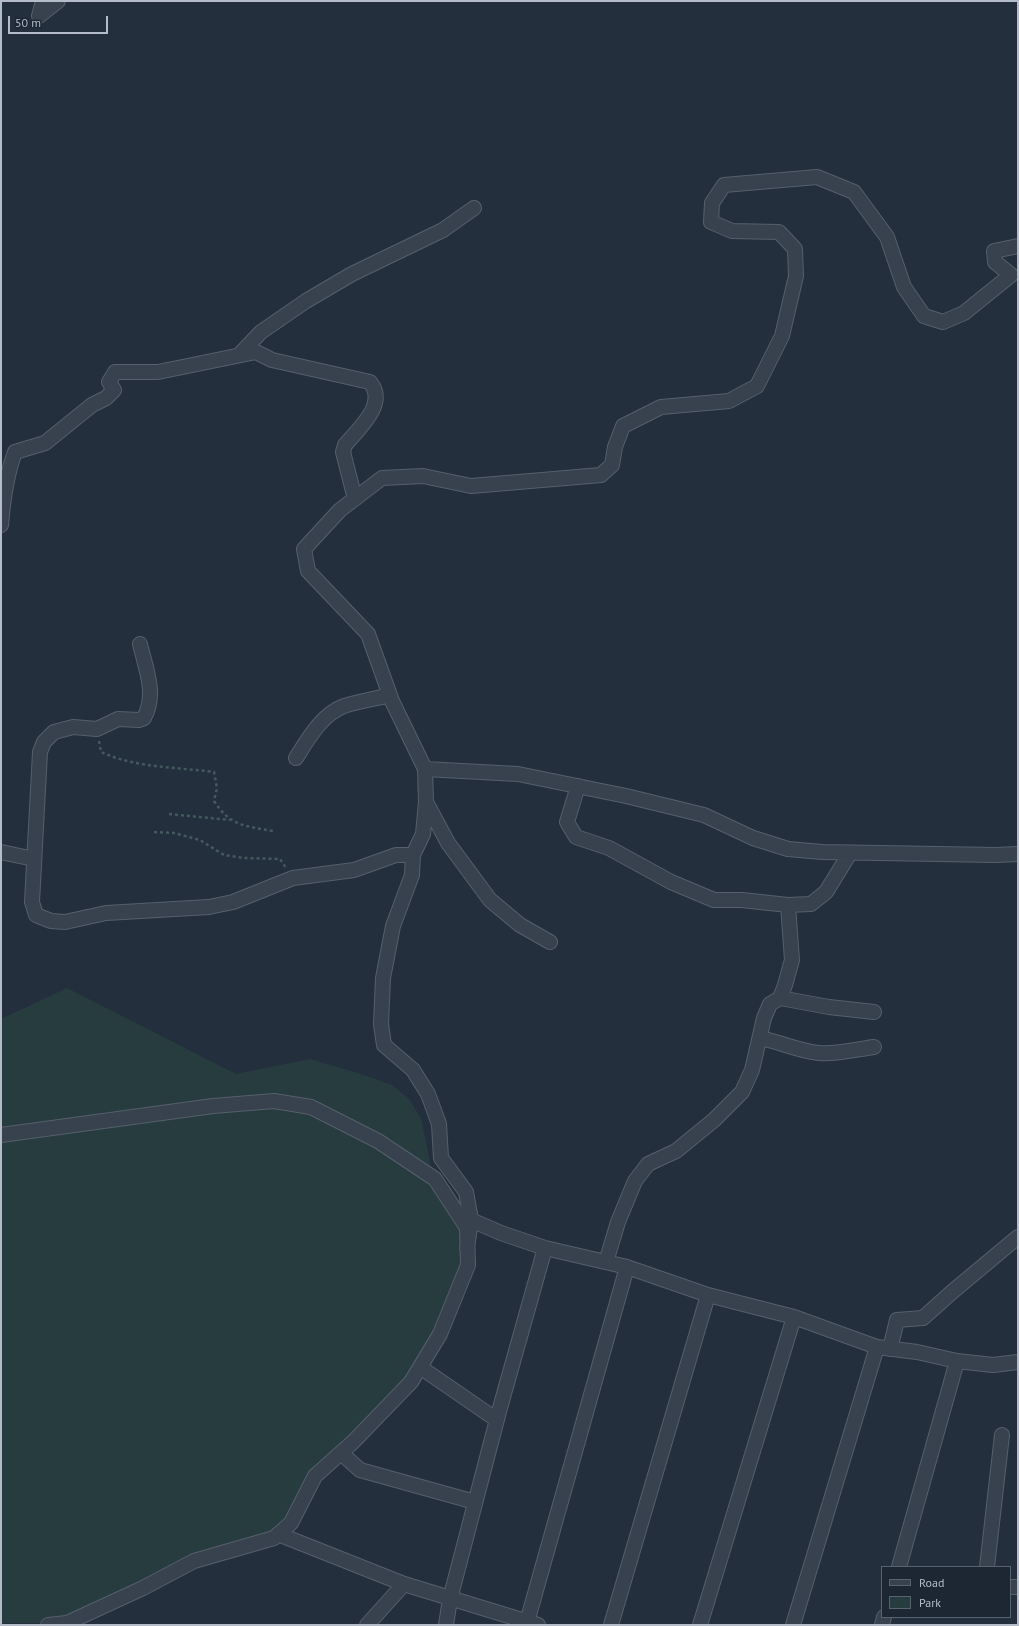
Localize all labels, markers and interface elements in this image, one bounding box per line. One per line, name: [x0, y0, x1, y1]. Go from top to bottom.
scale bar: [10, 8, 110, 34]
text: 50 m: [15, 15, 41, 30]
legend: [881, 1566, 1011, 1618]
text: Road: [919, 1575, 944, 1590]
text: Park: [919, 1595, 941, 1610]

